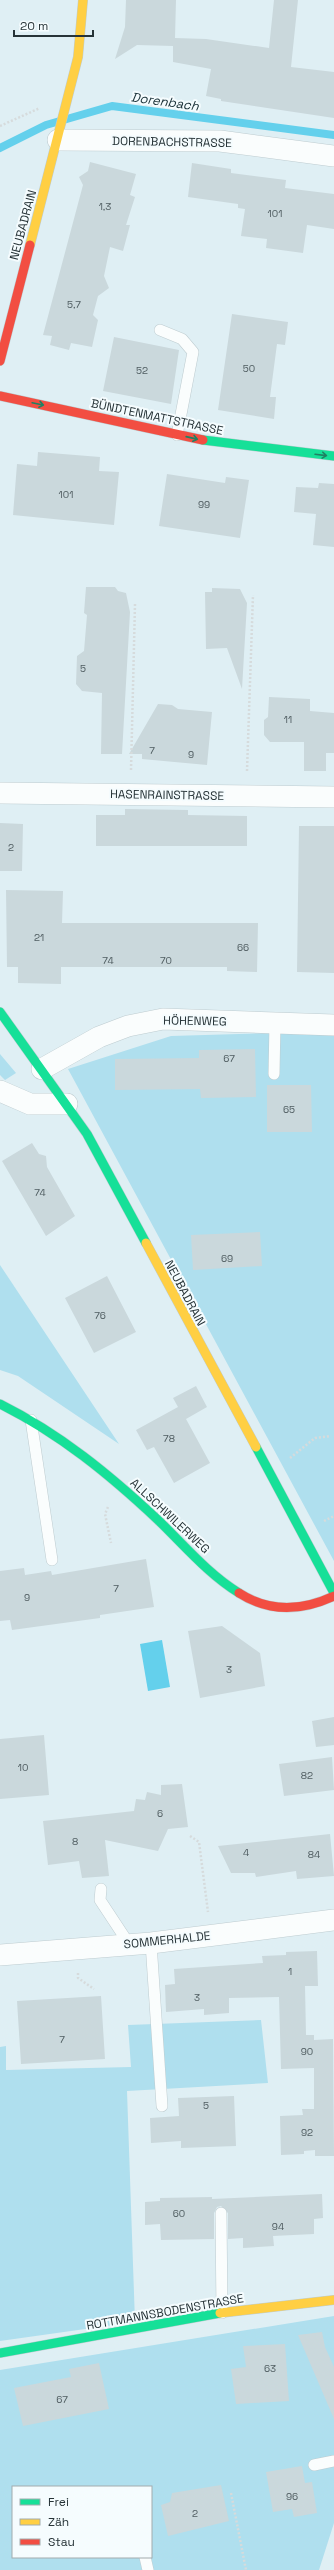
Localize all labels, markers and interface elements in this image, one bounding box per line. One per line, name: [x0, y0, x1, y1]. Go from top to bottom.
scale bar: [14, 12, 93, 38]
text: 20 m: [20, 18, 48, 34]
water label: Dorenbach: [130, 88, 201, 115]
street label: DORENBACHSTRASSE: [112, 133, 232, 151]
street label: NEUBADRAIN: [6, 188, 40, 262]
house number: 1,3: [99, 200, 111, 213]
house number: 101: [268, 207, 282, 220]
house number: 5,7: [67, 298, 81, 311]
house number: 50: [243, 362, 255, 375]
house number: 52: [136, 364, 148, 377]
street label: BÜNDTENMATTSTRASSE: [89, 395, 225, 439]
one-way arrow: [31, 400, 44, 408]
one-way arrow: [186, 435, 199, 443]
one-way arrow: [314, 451, 327, 458]
house number: 101: [59, 488, 73, 501]
house number: 99: [198, 498, 210, 511]
house number: 5: [80, 662, 86, 675]
house number: 11: [284, 713, 292, 726]
house number: 7: [149, 744, 155, 757]
house number: 9: [188, 748, 194, 761]
street label: HASENRAINSTRASSE: [110, 786, 224, 804]
house number: 2: [8, 841, 14, 854]
house number: 21: [34, 931, 44, 944]
house number: 66: [237, 941, 249, 954]
house number: 74: [102, 954, 114, 967]
house number: 70: [160, 954, 172, 967]
street label: HÖHENWEG: [163, 1012, 227, 1030]
house number: 67: [223, 1052, 235, 1065]
house number: 65: [283, 1103, 295, 1116]
house number: 74: [34, 1186, 46, 1199]
house number: 69: [221, 1252, 233, 1265]
street label: NEUBADRAIN: [161, 1257, 209, 1329]
house number: 76: [94, 1309, 106, 1322]
house number: 78: [163, 1432, 175, 1445]
street label: ALLSCHWILERWEG: [127, 1475, 213, 1557]
house number: 7: [113, 1582, 119, 1595]
house number: 9: [24, 1591, 30, 1604]
house number: 3: [226, 1663, 232, 1676]
house number: 10: [18, 1761, 28, 1774]
house number: 82: [301, 1769, 313, 1782]
house number: 6: [157, 1807, 163, 1820]
house number: 8: [72, 1835, 78, 1848]
house number: 4: [243, 1846, 249, 1859]
house number: 84: [308, 1848, 320, 1861]
street label: SOMMERHALDE: [123, 1927, 211, 1953]
house number: 1: [288, 1965, 292, 1978]
house number: 3: [194, 1991, 200, 2004]
house number: 7: [59, 2033, 65, 2046]
house number: 90: [301, 2045, 313, 2058]
house number: 5: [203, 2099, 209, 2112]
house number: 92: [301, 2126, 313, 2139]
house number: 60: [173, 2207, 185, 2220]
house number: 94: [272, 2220, 284, 2233]
street label: ROTTMANNSBODENSTRASSE: [85, 2290, 245, 2334]
house number: 63: [264, 2362, 276, 2375]
house number: 67: [56, 2393, 68, 2406]
legend: [12, 2486, 152, 2558]
house number: 96: [286, 2490, 298, 2503]
text: Frei: [48, 2494, 69, 2510]
house number: 2: [192, 2507, 198, 2520]
text: Zäh: [48, 2514, 69, 2530]
text: Stau: [48, 2534, 75, 2550]

